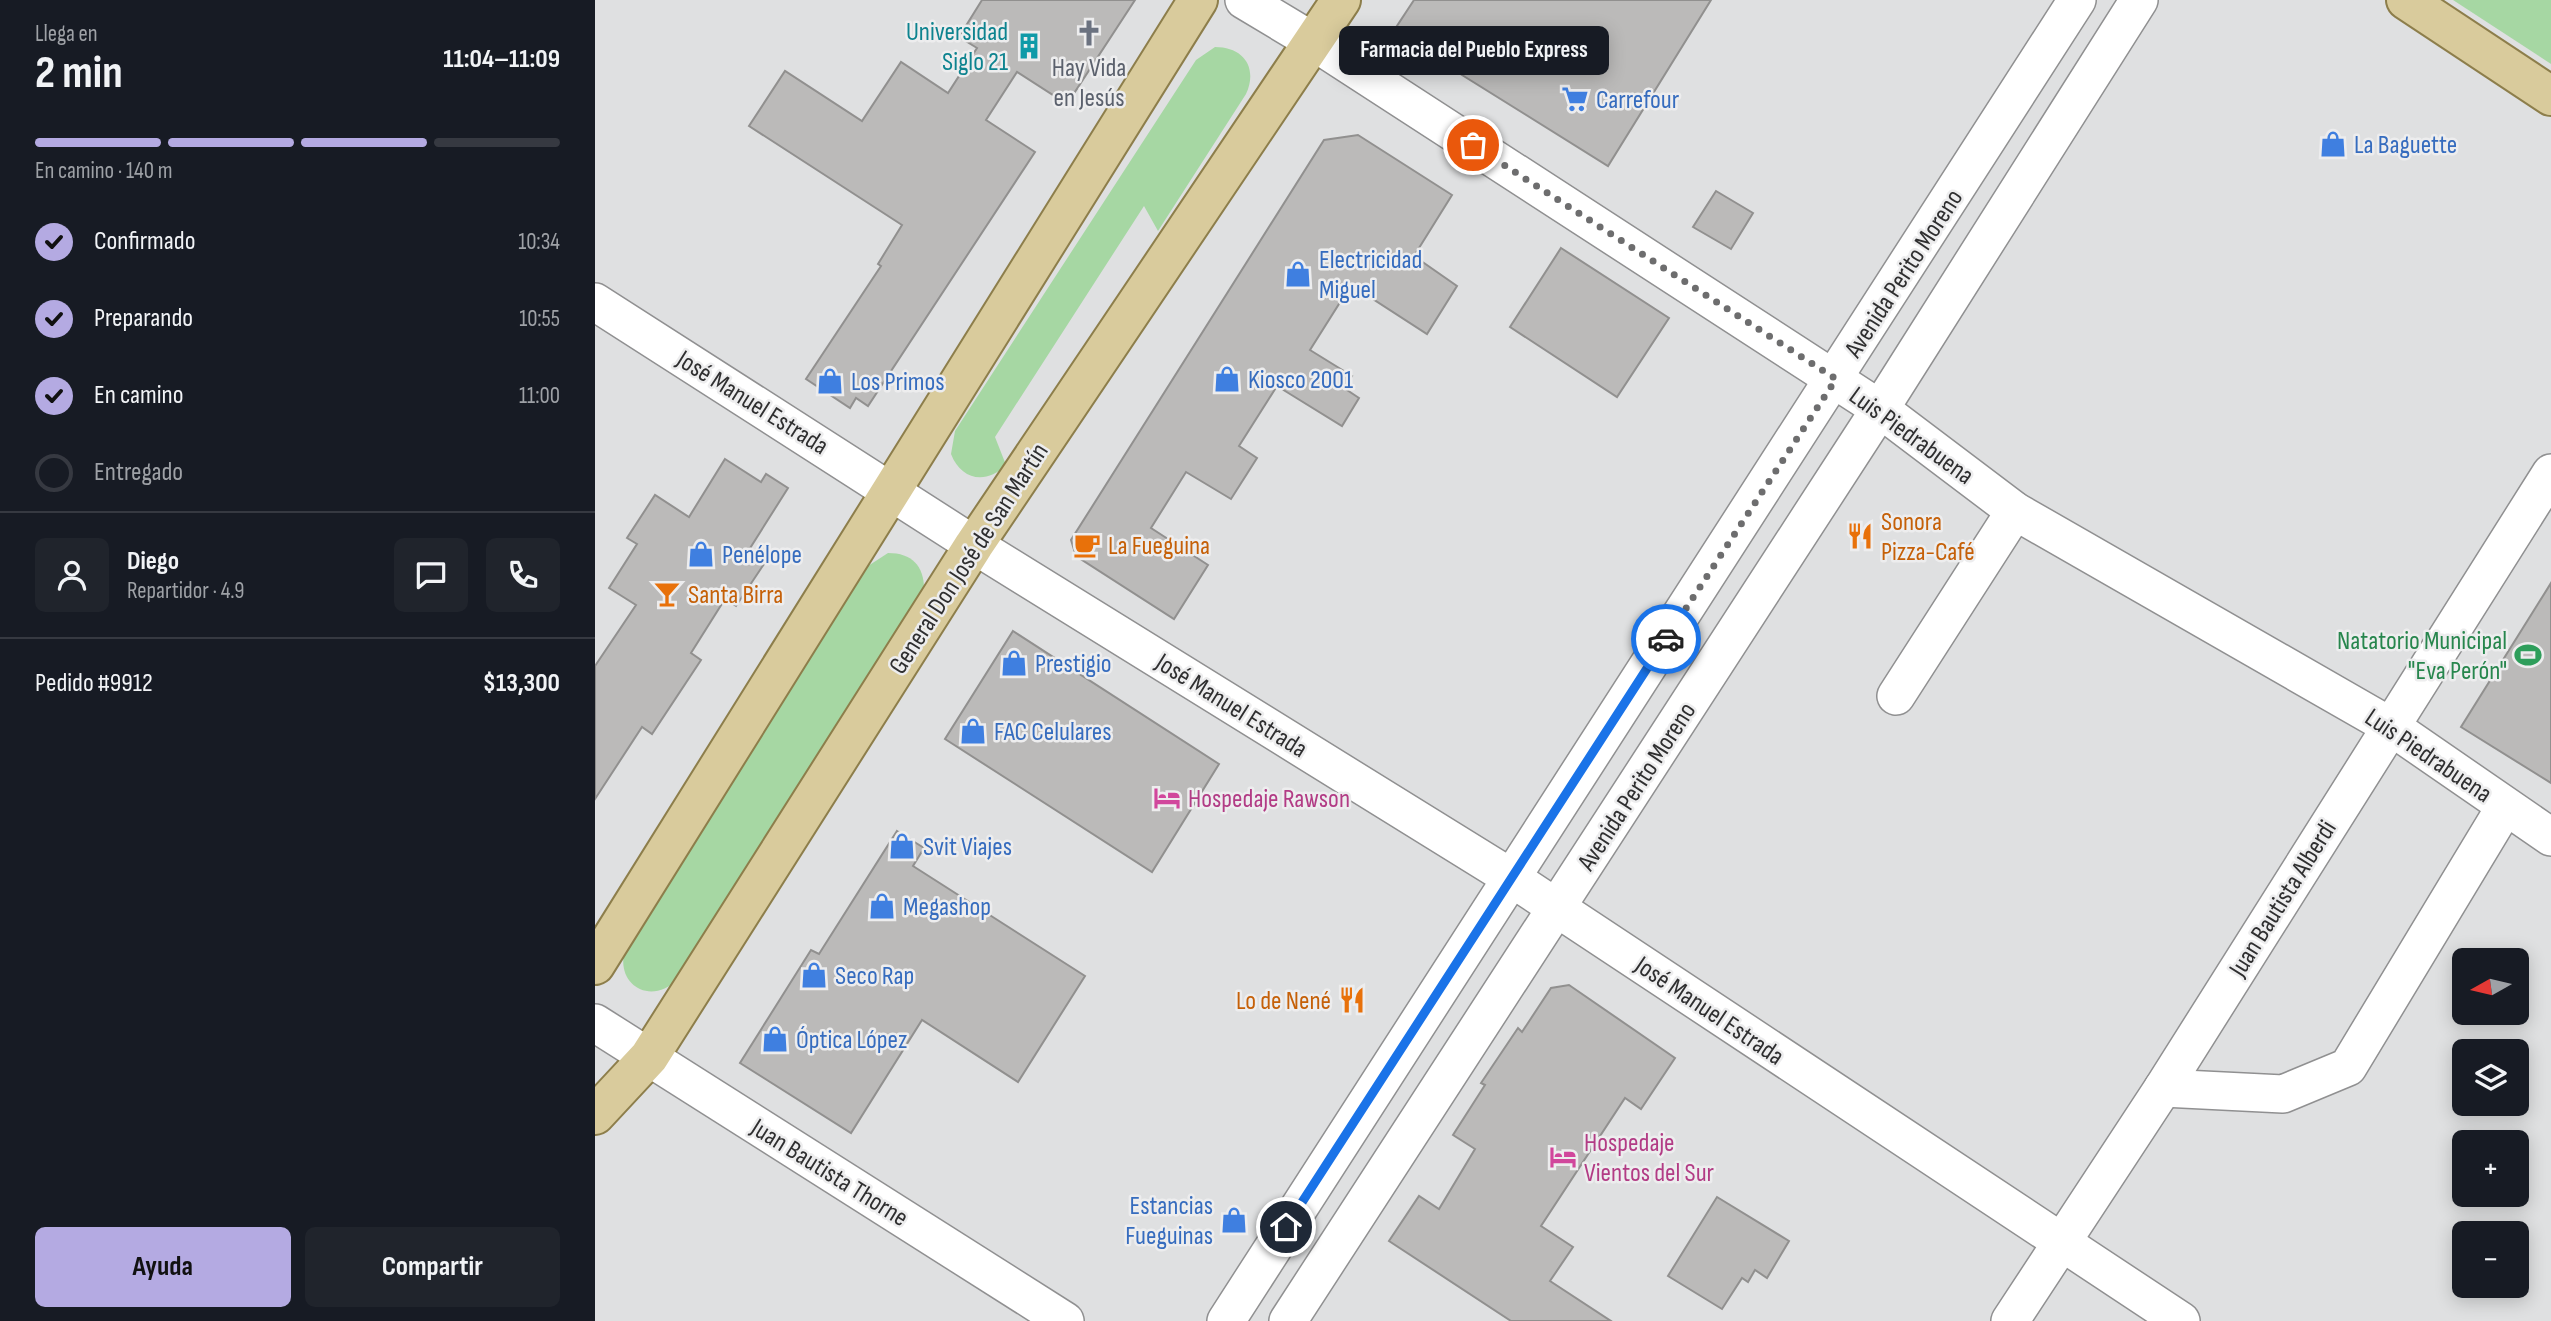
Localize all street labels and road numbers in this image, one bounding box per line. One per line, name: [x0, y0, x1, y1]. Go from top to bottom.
street label: Avenida Perito Moreno: [1838, 184, 1970, 364]
street label: José Manuel Estrada: [670, 344, 834, 462]
street label: Luis Piedrabuena: [1843, 381, 1979, 492]
street label: General Don José de San Martín: [883, 438, 1055, 680]
street label: José Manuel Estrada: [1149, 647, 1313, 765]
street label: Avenida Perito Moreno: [1571, 697, 1703, 877]
street label: Luis Piedrabuena: [2359, 703, 2497, 810]
street label: Juan Bautista Alberdi: [2222, 815, 2344, 983]
street label: José Manuel Estrada: [1628, 950, 1789, 1072]
street label: Juan Bautista Thorne: [744, 1112, 913, 1234]

